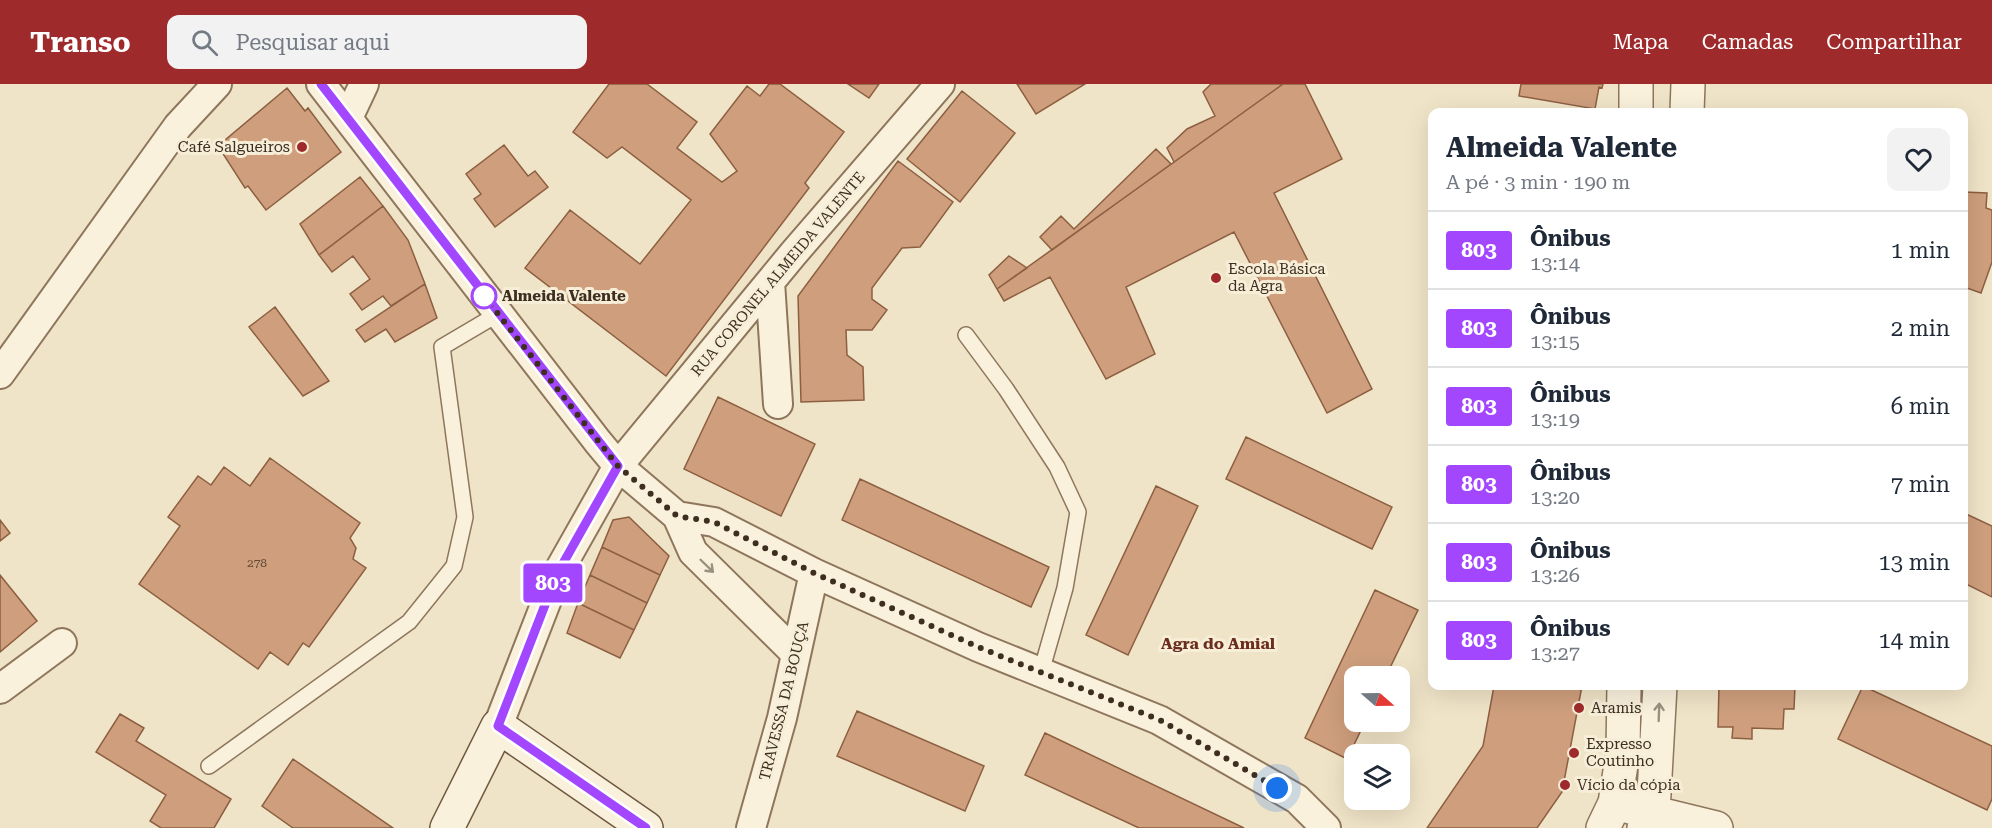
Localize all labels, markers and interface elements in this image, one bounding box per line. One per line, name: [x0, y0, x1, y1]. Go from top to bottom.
search box: [167, 15, 587, 69]
text: Transo: [30, 26, 131, 59]
icon: search: [188, 26, 221, 59]
text: Pesquisar aqui: [236, 30, 390, 55]
text: Mapa: [1613, 30, 1669, 54]
text: Camadas: [1702, 30, 1793, 54]
text: Compartilhar: [1826, 30, 1962, 54]
button: heart: [1887, 128, 1950, 191]
text: Almeida Valente: [1446, 131, 1677, 164]
place label: Café Salgueiros: [178, 138, 290, 156]
marker: Café Salgueiros: [295, 140, 309, 154]
street label: RUA CORONEL ALMEIDA VALENTE: [687, 168, 869, 380]
text: A pé · 3 min · 190 m: [1446, 170, 1630, 194]
text: Ônibus: [1530, 226, 1611, 251]
text: 803: [1461, 238, 1497, 262]
text: 1 min: [1891, 238, 1950, 263]
text: 13:14: [1530, 251, 1580, 275]
place label: Escola Básica da Agra: [1228, 260, 1326, 295]
marker: Escola Básica da Agra: [1209, 271, 1223, 285]
marker: Almeida Valente: [471, 283, 497, 309]
place label: Almeida Valente: [502, 287, 626, 305]
text: Ônibus: [1530, 304, 1611, 329]
text: 803: [1461, 316, 1497, 340]
text: 2 min: [1891, 316, 1950, 341]
text: 13:15: [1530, 329, 1580, 353]
text: Ônibus: [1530, 382, 1611, 407]
text: 803: [1461, 394, 1497, 418]
text: 6 min: [1891, 394, 1950, 419]
text: 13:19: [1530, 407, 1580, 431]
text: Ônibus: [1530, 460, 1611, 485]
text: 803: [1461, 472, 1497, 496]
text: 7 min: [1891, 472, 1950, 497]
text: 13:20: [1530, 485, 1580, 509]
text: Ônibus: [1530, 538, 1611, 563]
text: 803: [1461, 550, 1497, 574]
text: 13 min: [1879, 550, 1950, 575]
house number: 278: [247, 556, 267, 570]
one-way arrow: [699, 559, 714, 573]
text: 13:26: [1530, 563, 1580, 587]
line badge: 803: [518, 564, 588, 602]
text: 803: [535, 571, 571, 595]
text: Ônibus: [1530, 616, 1611, 641]
street label: TRAVESSA DA BOUÇA: [755, 619, 813, 783]
text: 803: [1461, 628, 1497, 652]
text: 14 min: [1879, 628, 1950, 653]
district label: Agra do Amial: [1161, 634, 1276, 653]
text: 13:27: [1530, 641, 1580, 665]
north arrow: [1344, 666, 1410, 732]
map controls: [1344, 666, 1410, 810]
place label: Aramis: [1591, 699, 1641, 717]
marker: Aramis: [1572, 701, 1586, 715]
one-way arrow: [1654, 702, 1665, 722]
place label: Expresso Coutinho: [1586, 735, 1654, 770]
button: layers: [1344, 744, 1410, 810]
marker: Expresso Coutinho: [1567, 746, 1581, 760]
your location: [1262, 773, 1292, 803]
place label: Vício da cópia: [1577, 776, 1680, 794]
marker: Vício da cópia: [1558, 778, 1572, 792]

